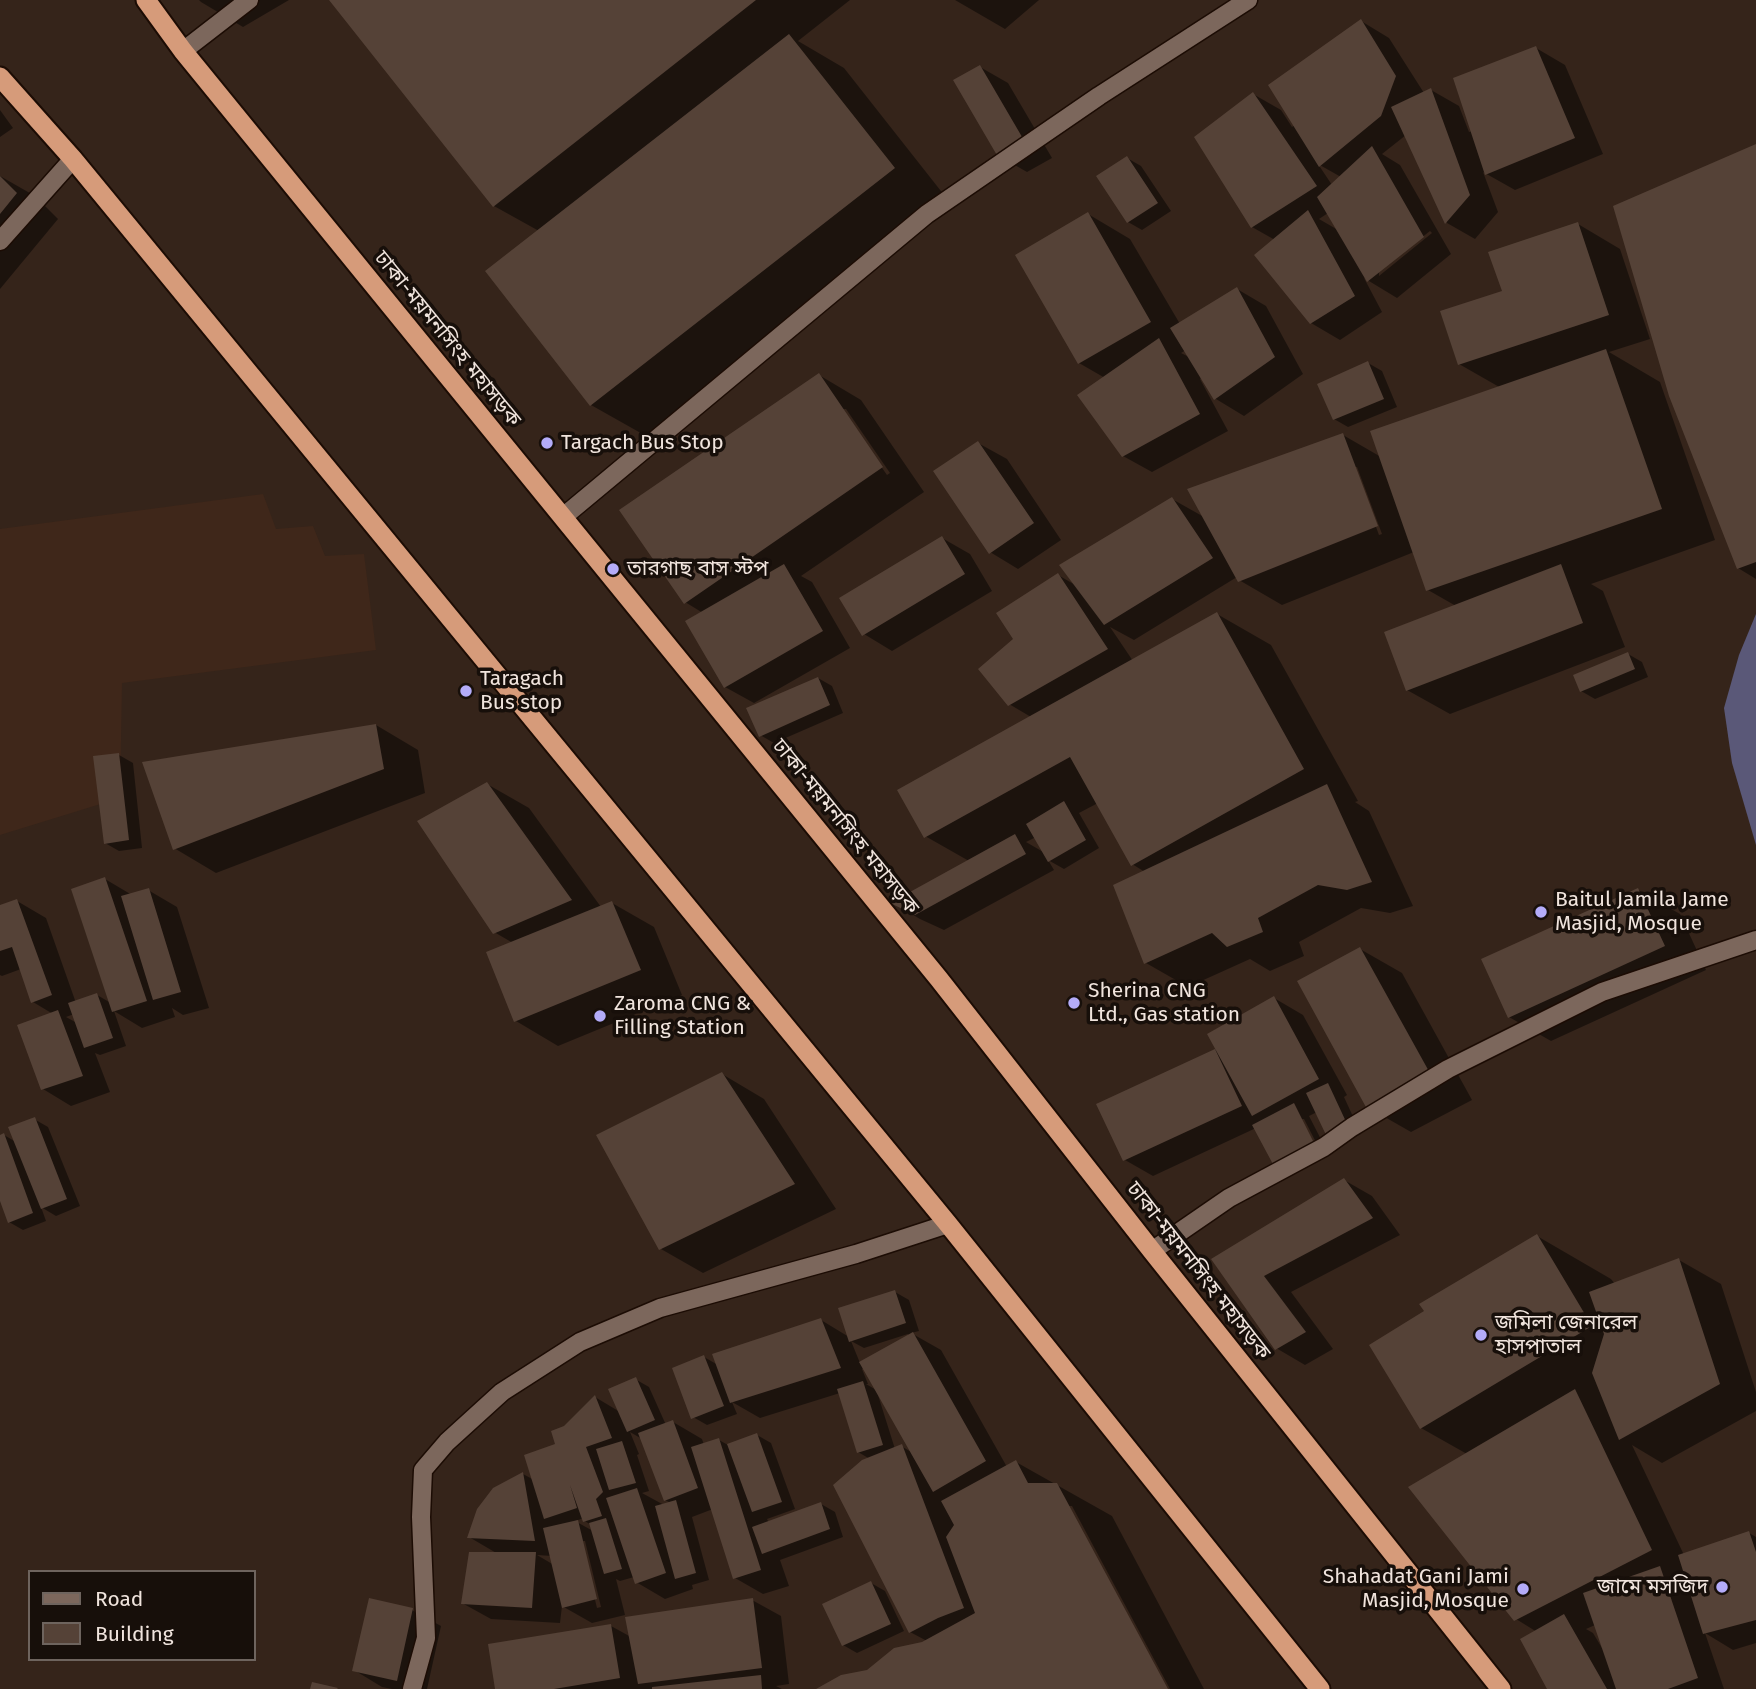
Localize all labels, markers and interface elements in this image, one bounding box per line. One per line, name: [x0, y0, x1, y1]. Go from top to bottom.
street label: ঢাকা-ময়মনসিংহ মহাসড়ক: [368, 246, 526, 432]
place label: Targach Bus Stop: [561, 430, 724, 456]
marker: Targach Bus Stop: [539, 435, 555, 451]
place label: তারগাছ বাস স্টপ: [627, 556, 768, 582]
marker: তারগাছ বাস স্টপ: [605, 561, 621, 577]
place label: Taragach Bus stop: [480, 666, 564, 716]
marker: Taragach Bus stop: [458, 683, 474, 699]
street label: ঢাকা-ময়মনসিংহ মহাসড়ক: [766, 734, 924, 920]
place label: Baitul Jamila Jame Masjid, Mosque: [1555, 887, 1729, 937]
marker: Baitul Jamila Jame Masjid, Mosque: [1533, 904, 1549, 920]
place label: Sherina CNG Ltd., Gas station: [1088, 978, 1240, 1028]
place label: Zaroma CNG & Filling Station: [614, 991, 751, 1041]
marker: Sherina CNG Ltd., Gas station: [1066, 995, 1082, 1011]
marker: Zaroma CNG & Filling Station: [592, 1008, 608, 1024]
street label: ঢাকা-ময়মনসিংহ মহাসড়ক: [1121, 1177, 1275, 1365]
place label: জমিলা জেনারেল হাসপাতাল: [1495, 1310, 1637, 1360]
marker: জমিলা জেনারেল হাসপাতাল: [1473, 1327, 1489, 1343]
place label: Shahadat Gani Jami Masjid, Mosque: [1323, 1564, 1509, 1614]
legend: [28, 1570, 256, 1661]
place label: জামে মসজিদ: [1597, 1574, 1708, 1600]
marker: জামে মসজিদ: [1714, 1579, 1730, 1595]
marker: Shahadat Gani Jami Masjid, Mosque: [1515, 1581, 1531, 1597]
text: Road: [95, 1586, 143, 1612]
text: Building: [95, 1621, 174, 1647]

